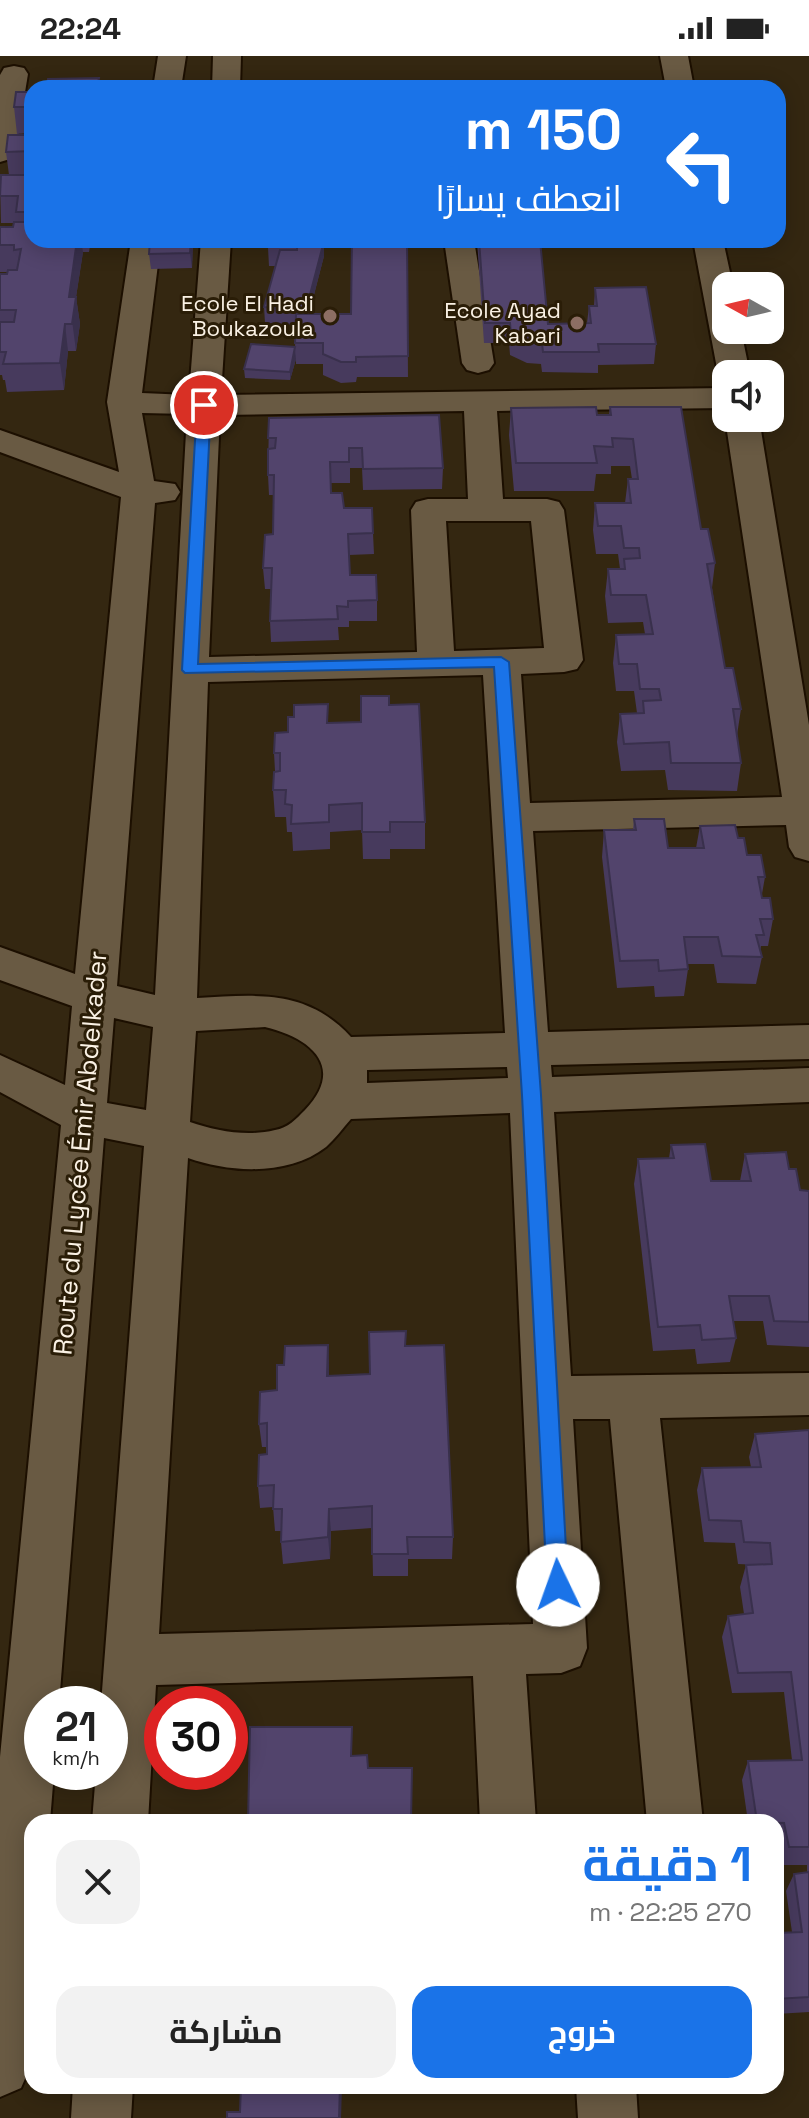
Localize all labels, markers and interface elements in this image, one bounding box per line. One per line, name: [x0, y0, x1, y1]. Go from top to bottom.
text: 22:24: [40, 9, 121, 48]
text: 150 m: [465, 94, 622, 165]
icon: left: [650, 112, 754, 216]
text: انعطف يسارًا: [435, 176, 622, 222]
north arrow: [712, 272, 784, 344]
map controls: [712, 272, 784, 432]
place label: Ecole El Hadi Boukazoula: [181, 289, 314, 342]
place label: Ecole Ayad Kabari: [444, 296, 561, 349]
marker: Ecole El Hadi Boukazoula: [321, 307, 339, 325]
marker: Ecole Ayad Kabari: [568, 314, 586, 332]
button: sound: [712, 360, 784, 432]
pin: [170, 371, 238, 439]
icon: arrive: [182, 383, 226, 427]
street label: Route du Lycée Émir Abdelkader: [45, 949, 115, 1357]
position arrow: [516, 1543, 600, 1627]
speed limit sign: 30: [144, 1686, 248, 1790]
text: 21: [55, 1702, 97, 1753]
text: km/h: [52, 1745, 100, 1771]
text: 1 دقيقة: [582, 1834, 752, 1895]
button: close: [56, 1840, 140, 1924]
text: 270 m · 22:25: [589, 1895, 752, 1929]
button: مشاركة: [56, 1986, 396, 2078]
button: خروج: [412, 1986, 752, 2078]

